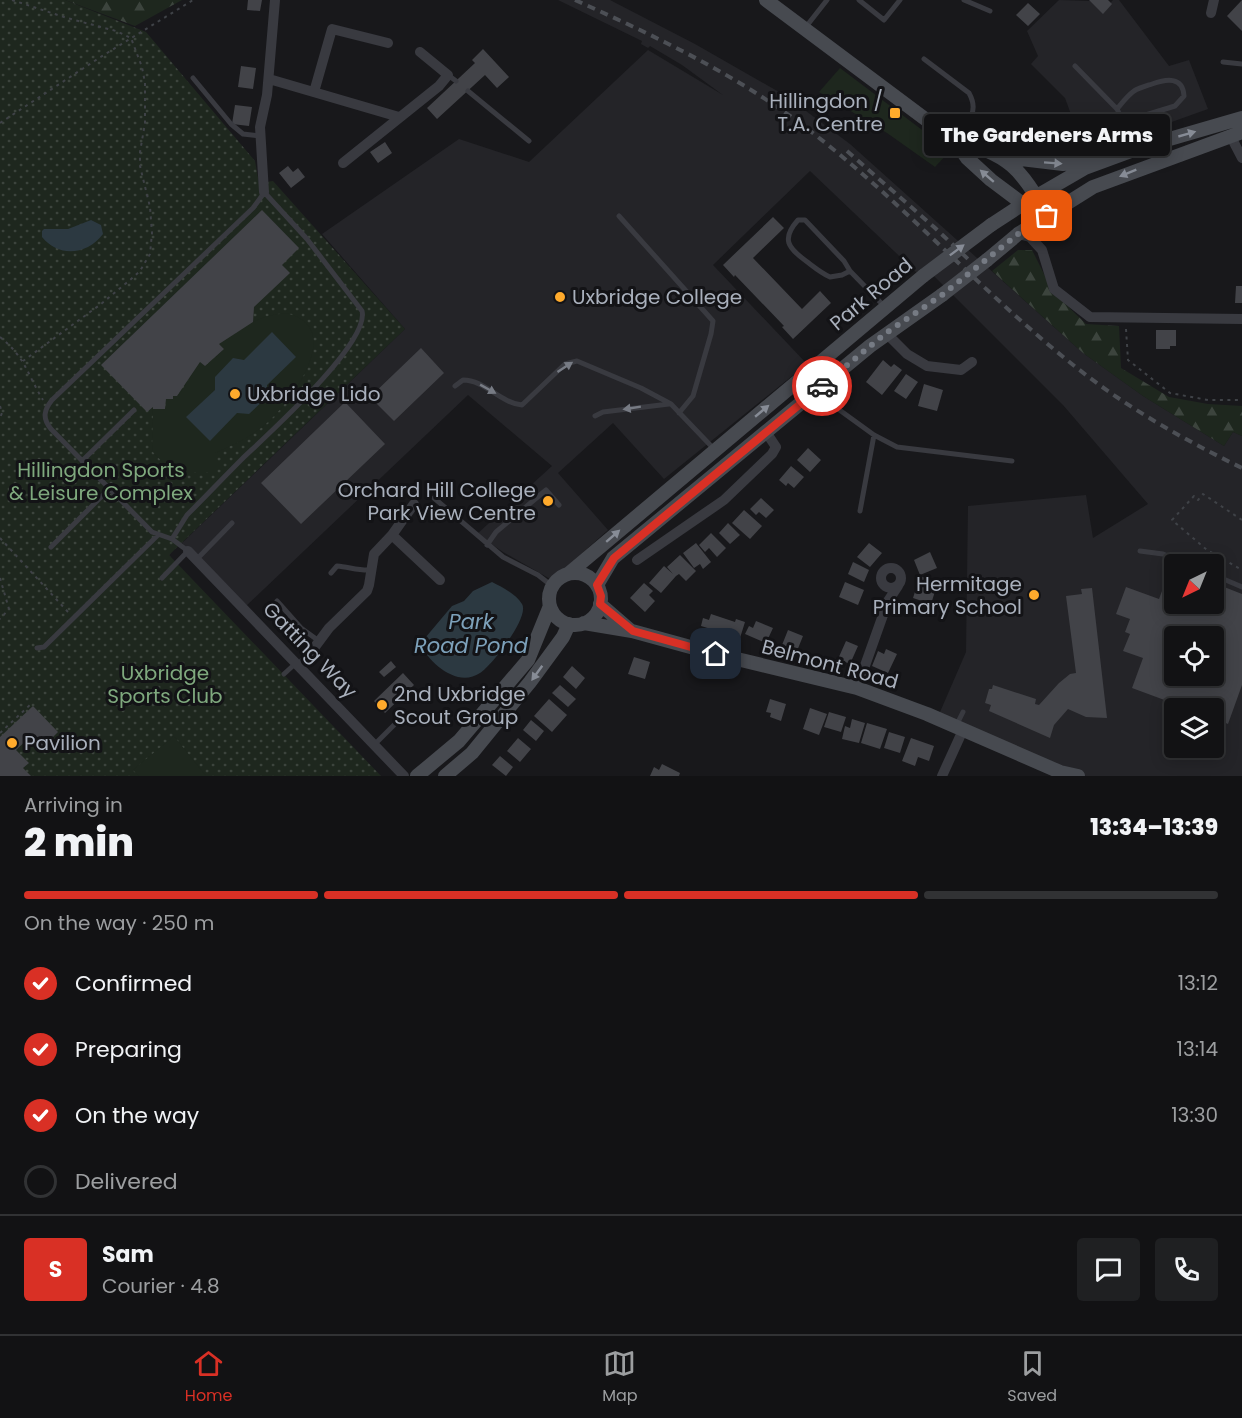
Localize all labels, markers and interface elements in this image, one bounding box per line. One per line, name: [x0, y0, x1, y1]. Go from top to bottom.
place label: Hillingdon / T.A. Centre: [769, 87, 883, 138]
marker: Hillingdon / T.A. Centre: [888, 106, 902, 120]
callout: The Gardeners Arms: [924, 114, 1170, 156]
text: The Gardeners Arms: [941, 121, 1153, 149]
one-way arrow: [1178, 129, 1196, 138]
one-way arrow: [1043, 158, 1062, 168]
one-way arrow: [1119, 169, 1137, 179]
one-way arrow: [980, 170, 995, 183]
pin: [1021, 190, 1072, 241]
icon: bag: [1030, 199, 1063, 232]
one-way arrow: [949, 244, 965, 257]
street label: Park Road: [824, 251, 918, 337]
place label: Uxbridge College: [572, 283, 742, 311]
marker: Uxbridge College: [553, 290, 567, 304]
courier: [792, 356, 852, 416]
one-way arrow: [557, 361, 573, 372]
icon: car: [806, 370, 839, 403]
place label: Uxbridge Lido: [247, 380, 381, 408]
one-way arrow: [480, 384, 497, 394]
marker: Uxbridge Lido: [228, 387, 242, 401]
one-way arrow: [623, 403, 642, 412]
one-way arrow: [754, 404, 770, 417]
park label: Hillingdon Sports & Leisure Complex: [9, 456, 193, 507]
place label: Orchard Hill College Park View Centre: [338, 476, 536, 527]
marker: Orchard Hill College Park View Centre: [541, 494, 555, 508]
one-way arrow: [605, 530, 620, 543]
north arrow: [1164, 554, 1224, 614]
map controls: [1164, 554, 1224, 758]
place label: Hermitage Primary School: [873, 570, 1022, 621]
marker: Hermitage Primary School: [1027, 588, 1041, 602]
street label: Gatting Way: [257, 595, 363, 705]
water label: Park Road Pond: [414, 607, 529, 660]
button: locate: [1164, 626, 1224, 686]
pin: [690, 628, 741, 679]
street label: Belmont Road: [759, 632, 901, 696]
icon: home: [699, 637, 732, 670]
park label: Uxbridge Sports Club: [107, 659, 223, 710]
one-way arrow: [531, 664, 543, 680]
place label: 2nd Uxbridge Scout Group: [394, 680, 526, 731]
marker: 2nd Uxbridge Scout Group: [375, 698, 389, 712]
button: layers: [1164, 698, 1224, 758]
place label: Pavilion: [24, 729, 101, 757]
marker: Pavilion: [5, 736, 19, 750]
text: Arriving in: [24, 791, 123, 819]
text: 13:34–13:39: [1090, 812, 1218, 843]
text: 2 min: [24, 815, 134, 870]
text: On the way · 250 m: [24, 909, 214, 937]
icon: check: [24, 967, 57, 1000]
text: Confirmed: [75, 968, 192, 999]
text: 13:12: [1178, 969, 1218, 997]
icon: check: [24, 1033, 57, 1066]
text: Preparing: [75, 1034, 182, 1065]
text: 13:14: [1177, 1035, 1218, 1063]
icon: check: [24, 1099, 57, 1132]
text: On the way: [75, 1100, 199, 1131]
text: 13:30: [1171, 1101, 1218, 1129]
text: Delivered: [75, 1166, 178, 1197]
button: chat: [1077, 1238, 1140, 1301]
button: phone: [1155, 1238, 1218, 1301]
text: Sam: [102, 1239, 154, 1270]
text: S: [49, 1254, 62, 1285]
text: Courier · 4.8: [102, 1272, 220, 1300]
tab: Home: [185, 1347, 233, 1408]
tab: Map: [602, 1347, 638, 1408]
tab: Saved: [1007, 1347, 1057, 1408]

